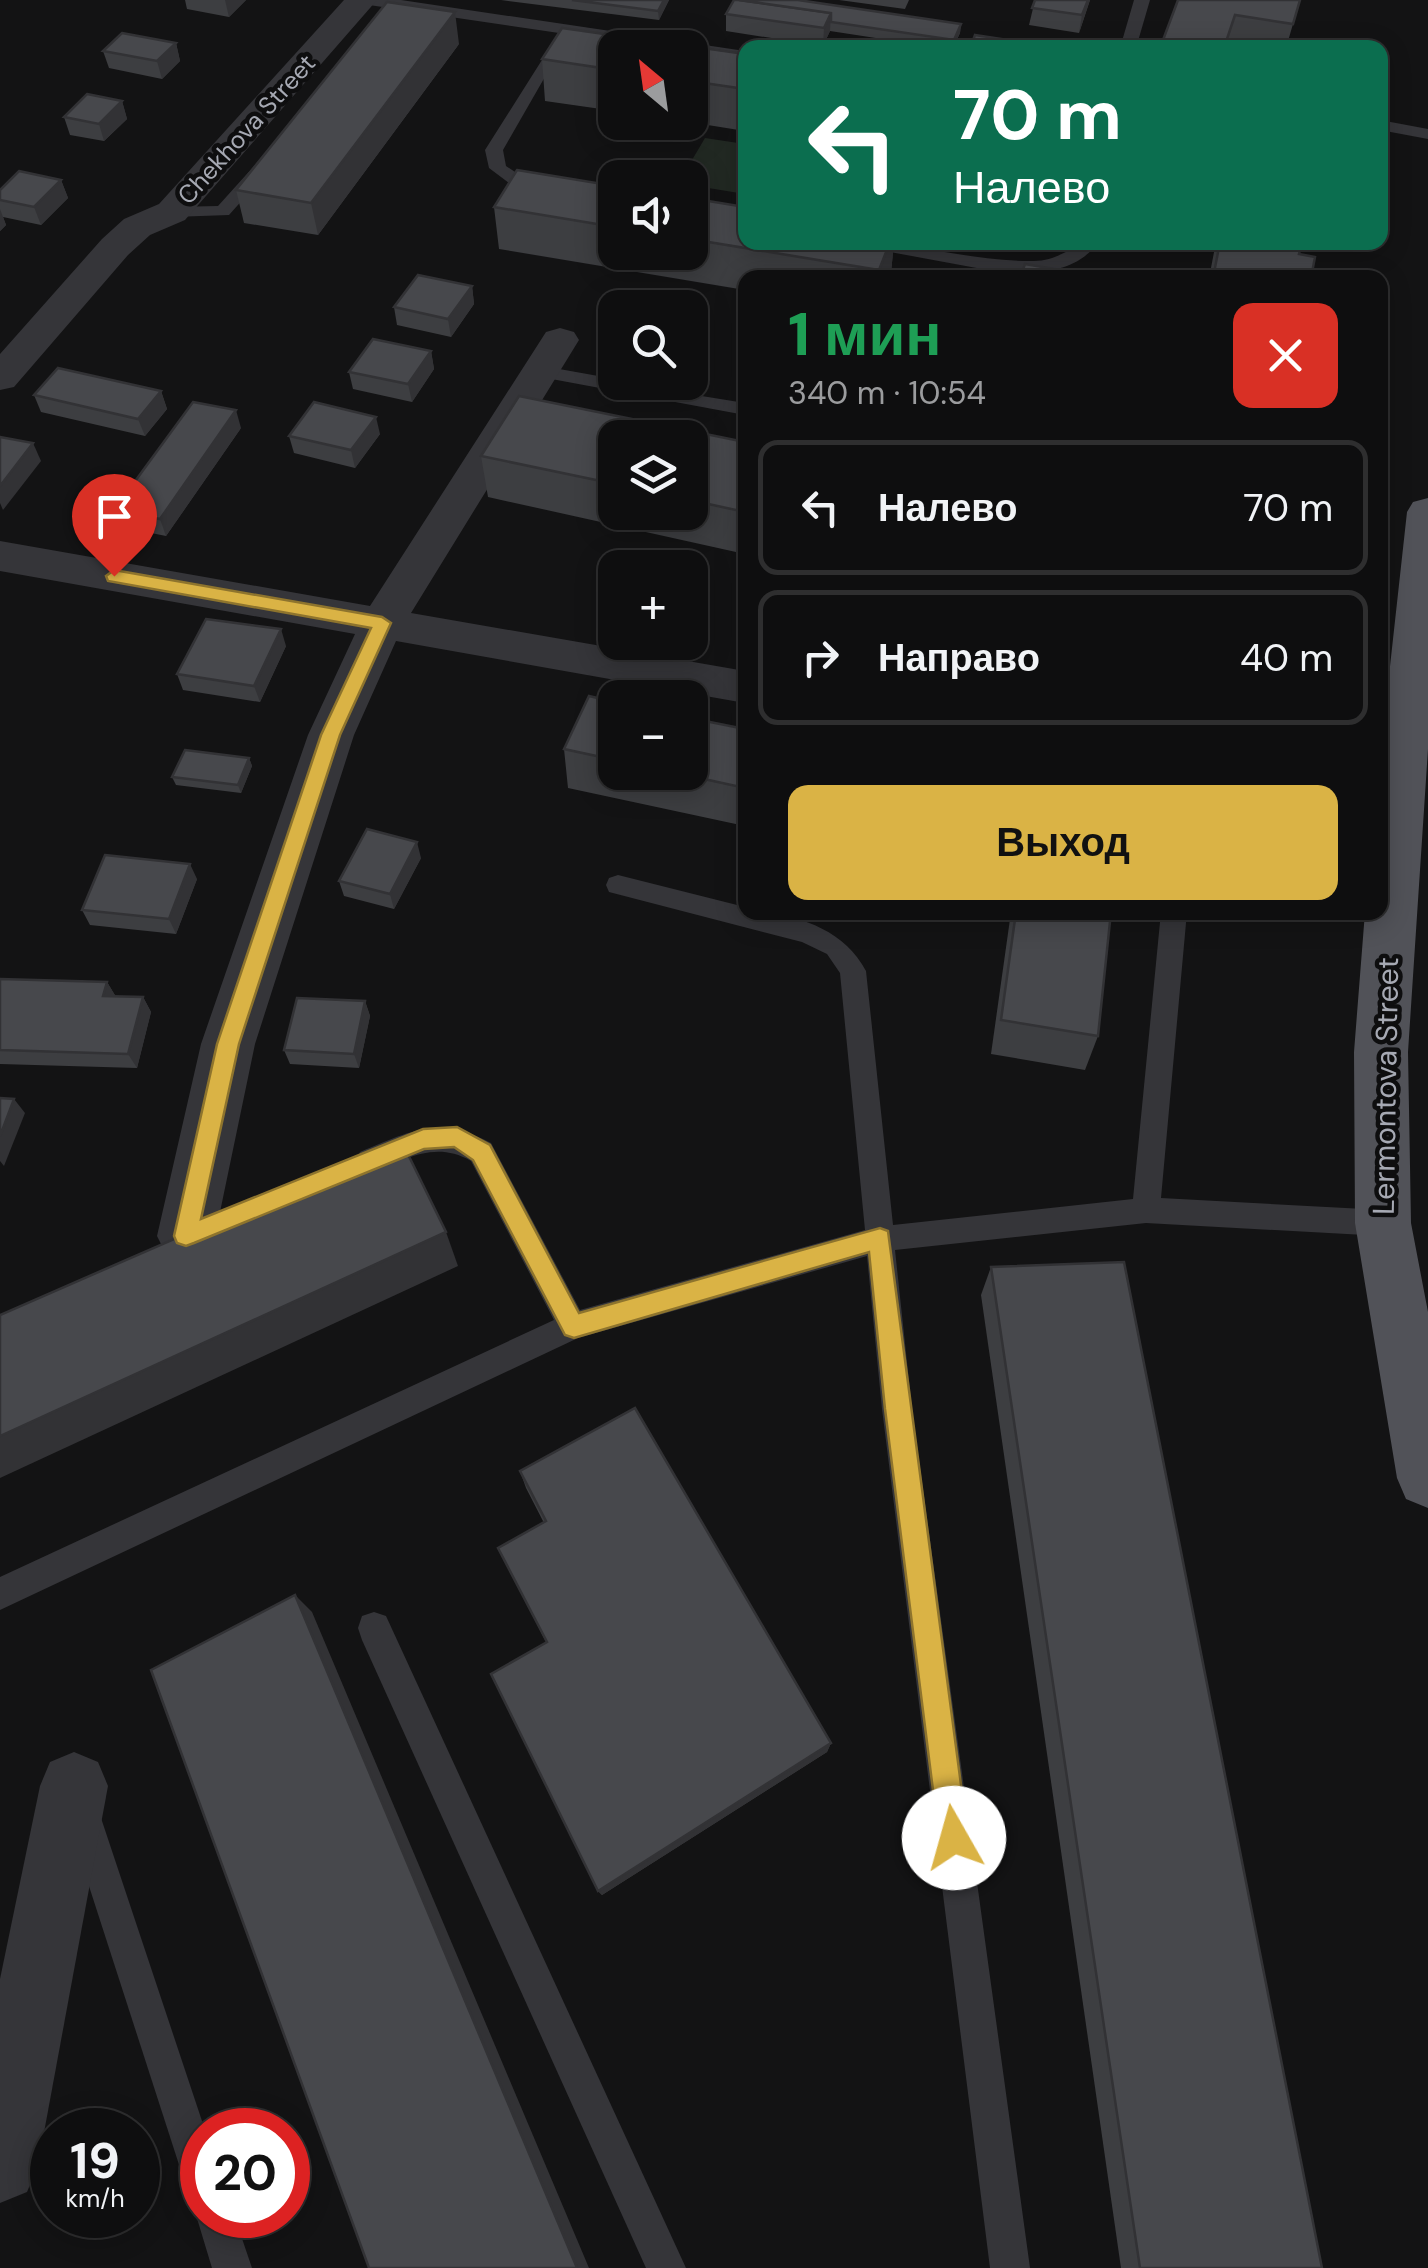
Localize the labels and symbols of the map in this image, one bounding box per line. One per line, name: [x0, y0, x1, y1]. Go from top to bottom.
north arrow: [598, 30, 708, 140]
street label: Chekhova Street: [170, 47, 323, 211]
pin: [72, 474, 157, 577]
street label: Lermontova Street: [1364, 957, 1407, 1215]
position arrow: [902, 1786, 1006, 1890]
speed limit sign: 20: [180, 2108, 310, 2238]

